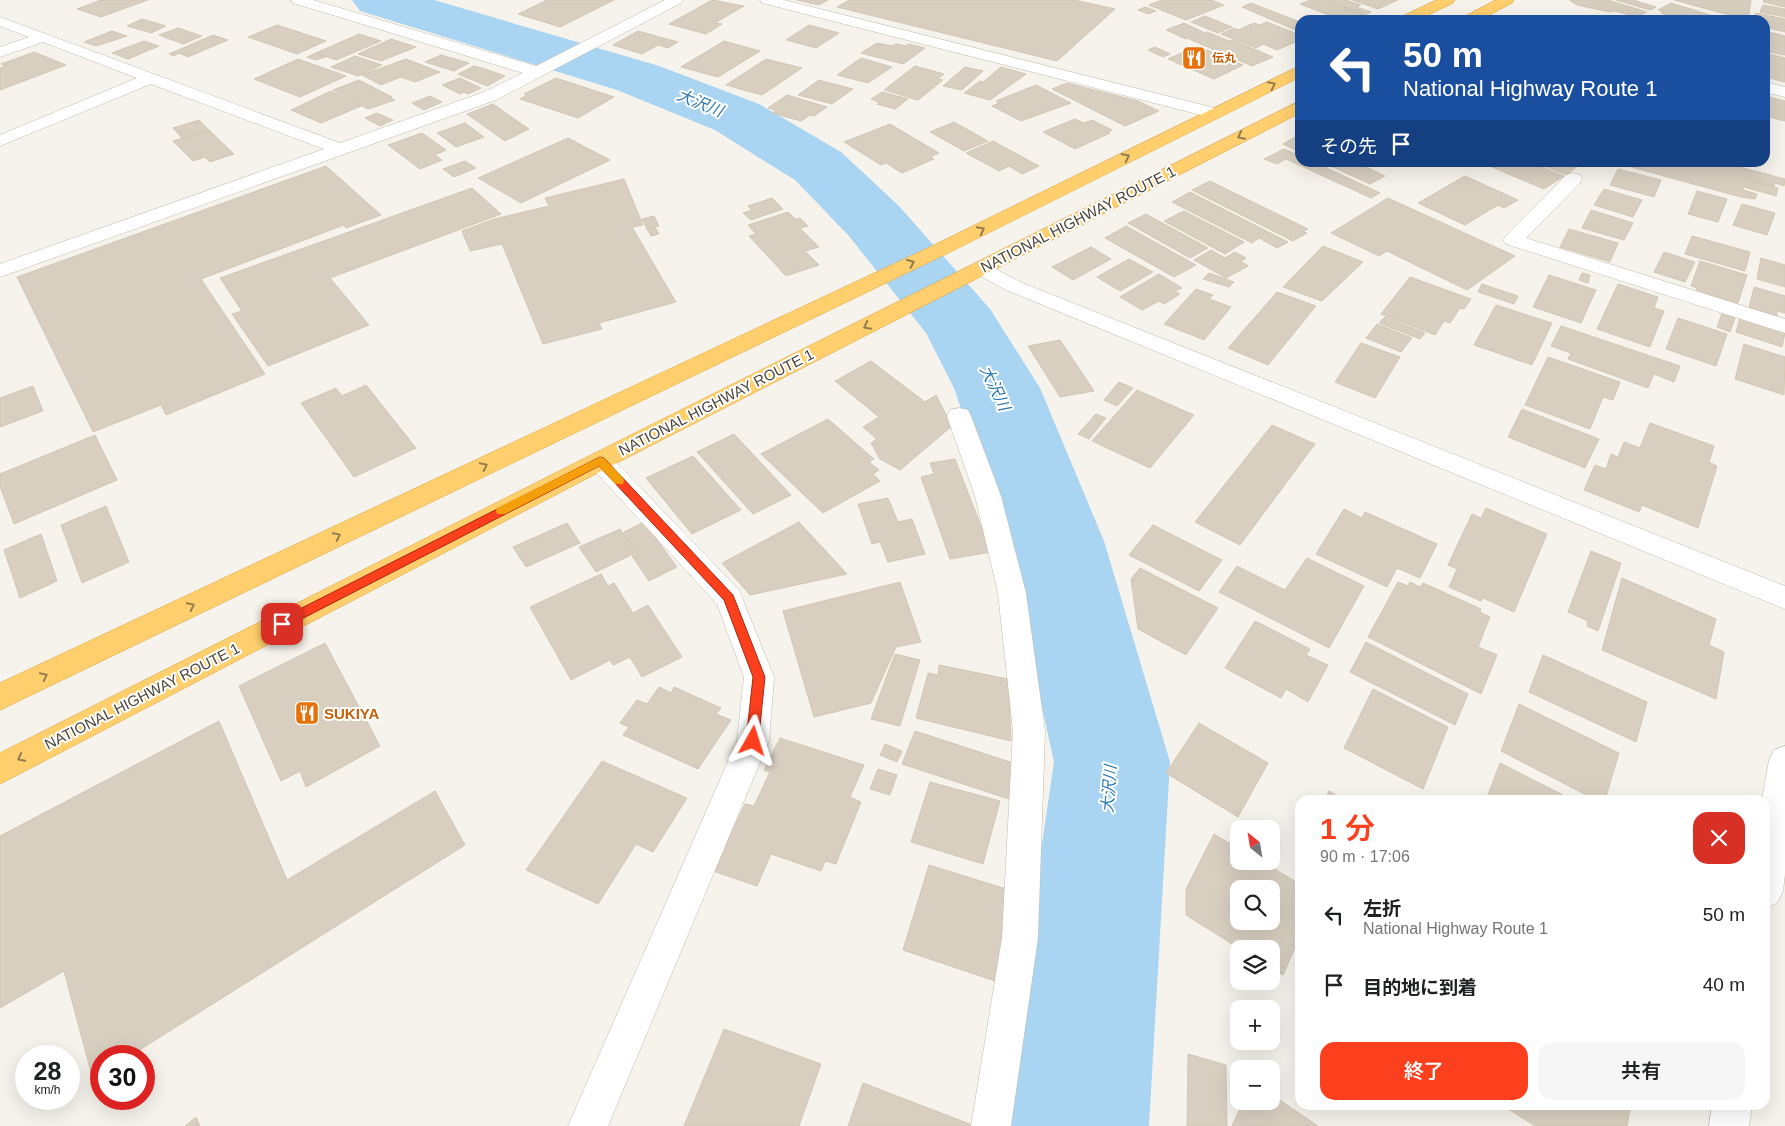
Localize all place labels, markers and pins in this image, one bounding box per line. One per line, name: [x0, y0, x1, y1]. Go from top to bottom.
restaurant icon: 伝丸: [1181, 45, 1207, 71]
place label: 伝丸: [1212, 51, 1236, 65]
pin: [261, 603, 303, 645]
restaurant icon: SUKIYA: [294, 700, 320, 726]
place label: SUKIYA: [324, 705, 379, 722]

